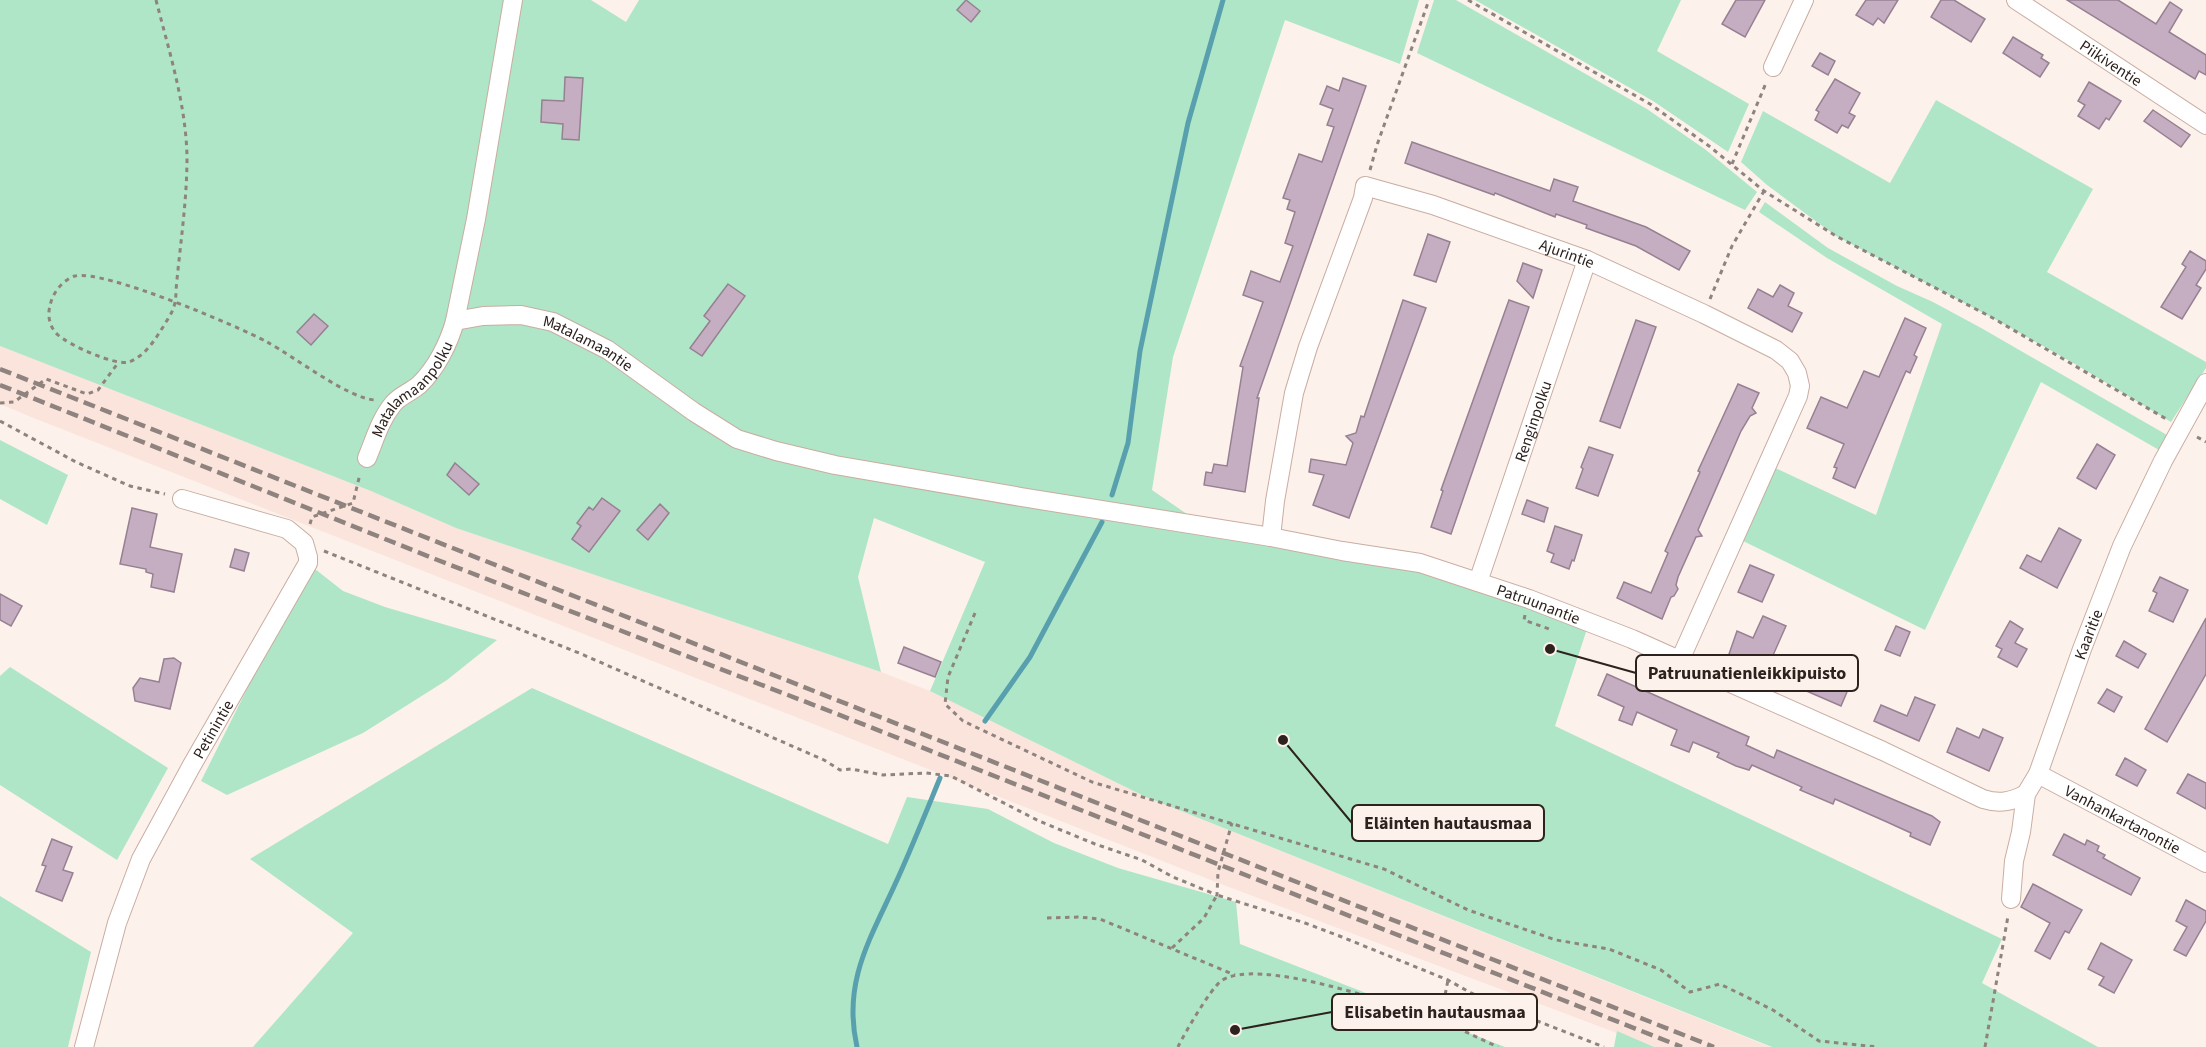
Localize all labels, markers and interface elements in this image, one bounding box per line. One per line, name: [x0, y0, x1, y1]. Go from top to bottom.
street label: Piikiventie: [2075, 35, 2146, 92]
street label: Ajurintie: [1536, 234, 1598, 274]
street label: Matalamaantie: [541, 310, 637, 377]
street label: Matalamaanpolku: [366, 338, 459, 441]
street label: Renginpolku: [1509, 378, 1557, 465]
street label: Patruunantie: [1494, 579, 1583, 630]
street label: Kaaritie: [2069, 606, 2108, 663]
callout: Patruunatienleikkipuisto: [1636, 655, 1858, 691]
text: Patruunatienleikkipuisto: [1648, 661, 1846, 686]
street label: Petinintie: [188, 696, 239, 763]
street label: Vanhankartanontie: [2060, 780, 2184, 860]
callout: Eläinten hautausmaa: [1352, 805, 1544, 841]
text: Eläinten hautausmaa: [1364, 811, 1532, 836]
callout: Elisabetin hautausmaa: [1332, 994, 1537, 1030]
text: Elisabetin hautausmaa: [1344, 1000, 1526, 1025]

